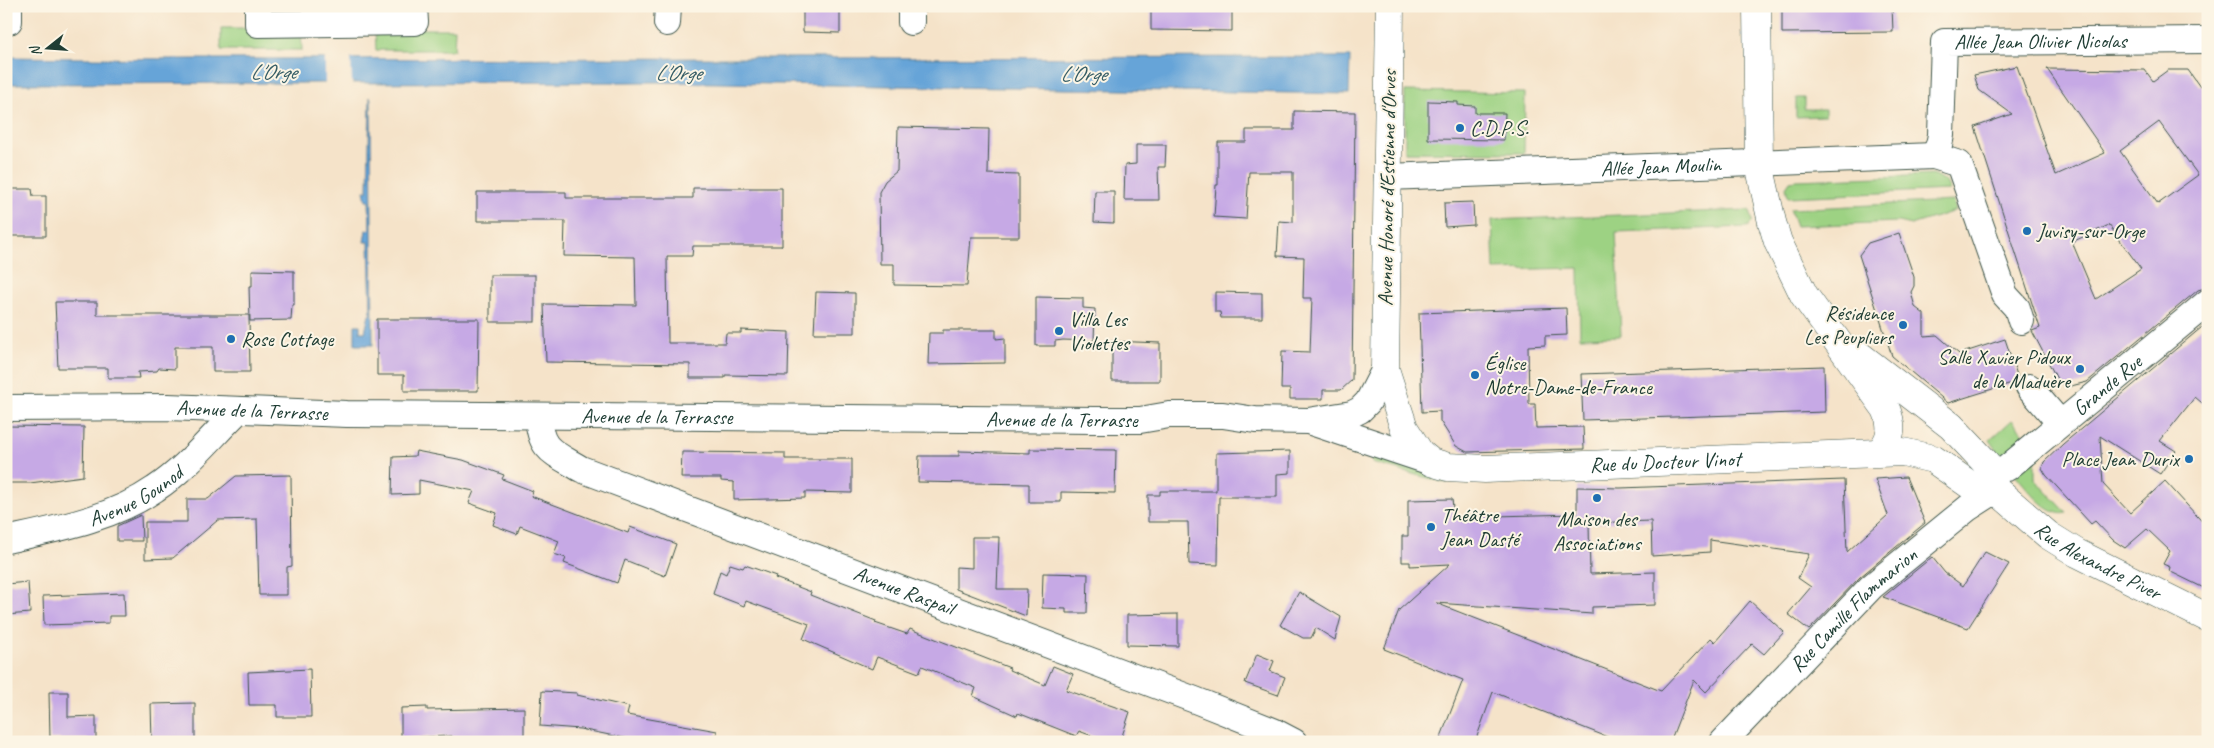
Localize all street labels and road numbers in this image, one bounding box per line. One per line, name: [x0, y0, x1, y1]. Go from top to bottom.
street label: Allée Jean Olivier Nicolas: [1954, 28, 2128, 55]
street label: Avenue Honoré d'Estienne d'Orves: [1372, 68, 1402, 306]
street label: Allée Jean Moulin: [1600, 151, 1723, 182]
street label: Grande Rue: [2067, 348, 2149, 421]
street label: Avenue de la Terrasse: [176, 394, 329, 426]
street label: Avenue de la Terrasse: [581, 403, 734, 430]
street label: Avenue de la Terrasse: [986, 406, 1139, 433]
street label: Rue du Docteur Vinot: [1589, 445, 1744, 478]
street label: Avenue Gounod: [85, 457, 191, 532]
street label: Rue Alexandre Piver: [2029, 516, 2167, 607]
street label: Rue Camille Flammarion: [1784, 541, 1923, 677]
street label: Avenue Raspail: [850, 560, 961, 622]

